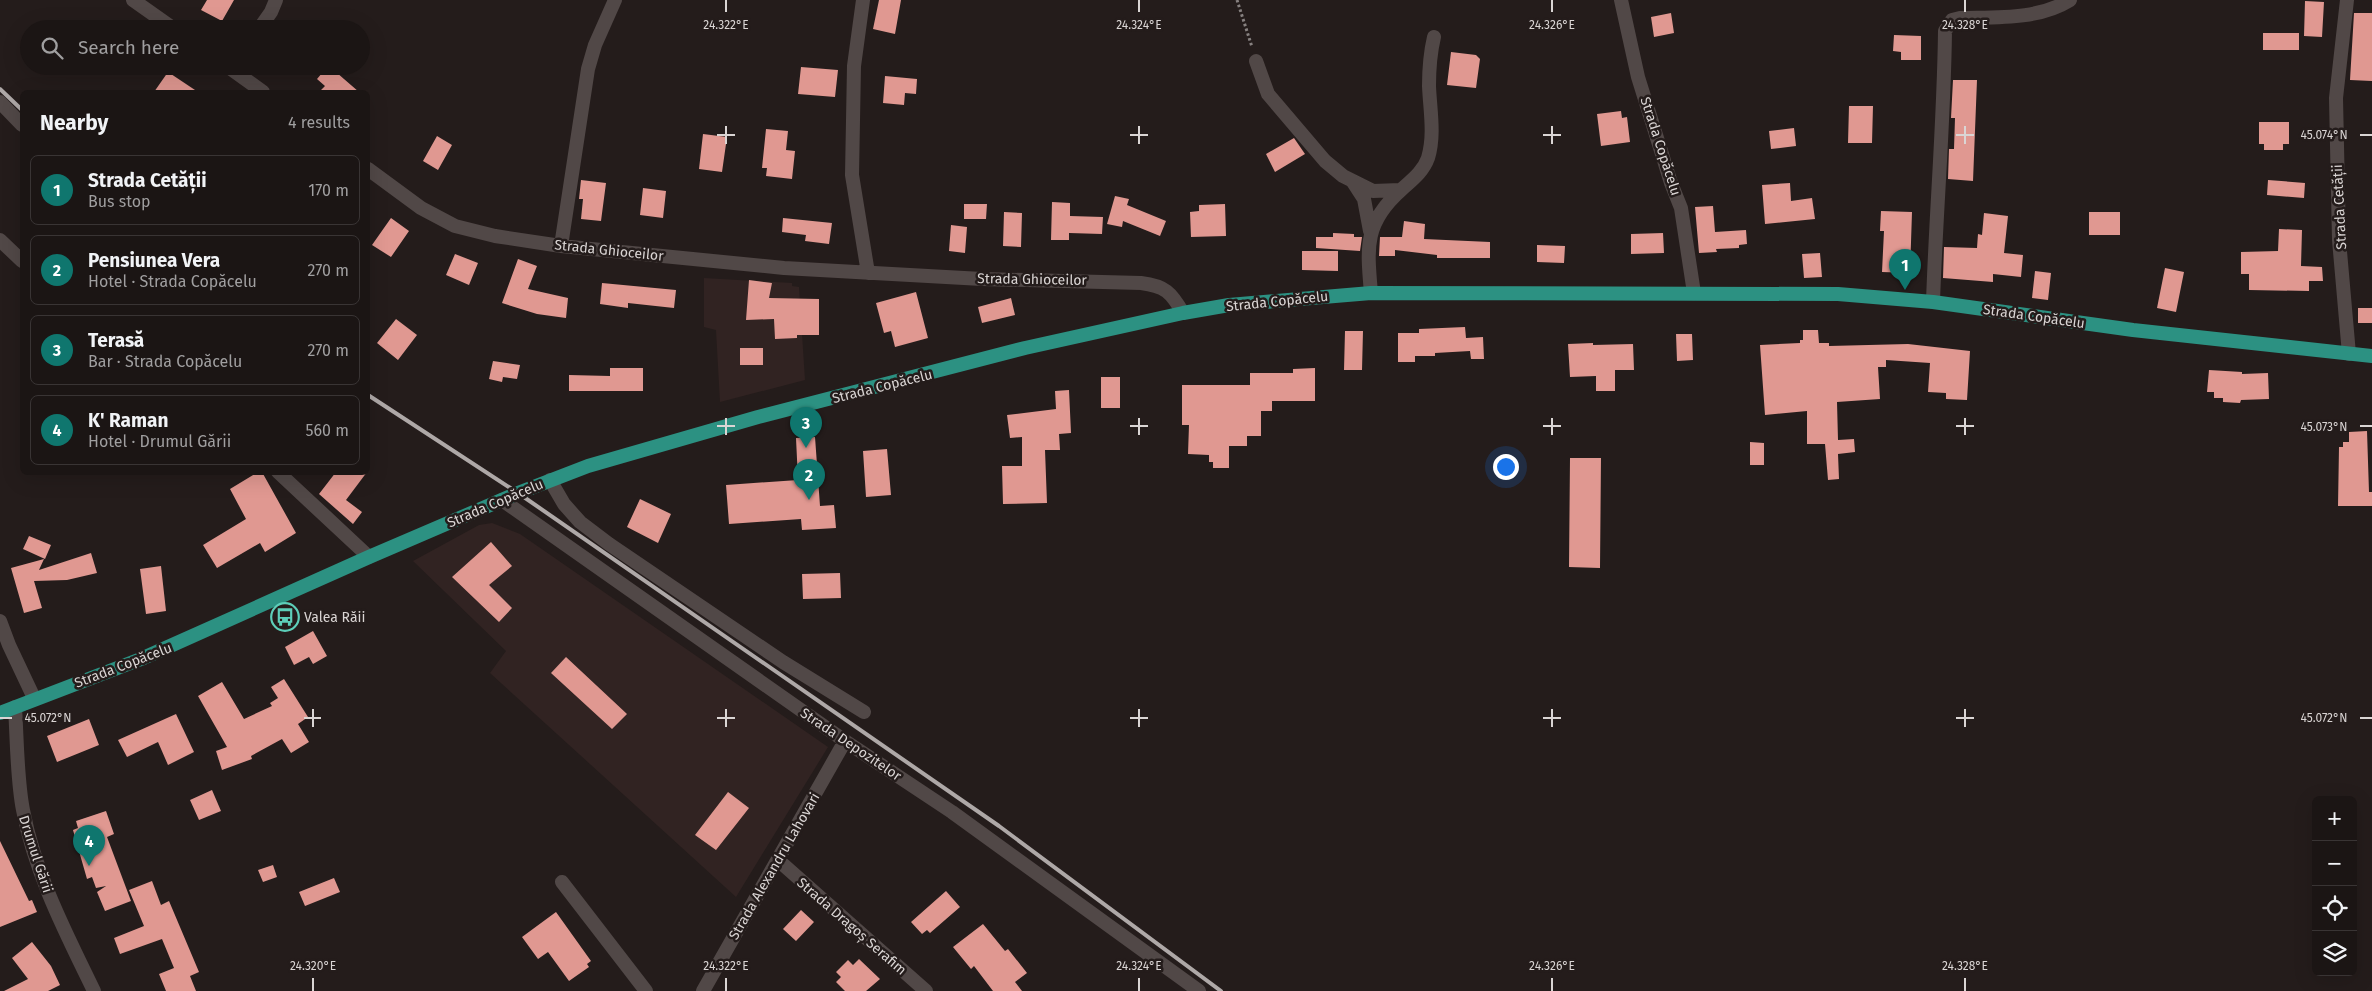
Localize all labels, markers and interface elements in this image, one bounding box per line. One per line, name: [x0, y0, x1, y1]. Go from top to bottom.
text: 24.322°E: [703, 18, 749, 32]
text: 24.324°E: [1116, 18, 1162, 32]
text: 24.326°E: [1529, 18, 1575, 32]
text: 24.328°E: [1942, 18, 1988, 32]
search box: [20, 20, 370, 75]
icon: search: [38, 34, 66, 62]
text: Search here: [78, 36, 179, 59]
street label: Strada Copăcelu: [1637, 95, 1684, 198]
text: Nearby: [40, 110, 108, 136]
text: 4 results: [288, 113, 350, 132]
text: 45.074°N: [2300, 128, 2348, 142]
street label: Strada Cetății: [2329, 164, 2351, 250]
text: Strada Cetății: [88, 169, 206, 192]
text: 1: [53, 181, 61, 200]
text: 170 m: [308, 181, 349, 200]
text: Bus stop: [88, 192, 151, 211]
street label: Strada Ghioceilor: [554, 236, 665, 265]
text: Pensiunea Vera: [88, 249, 220, 272]
pin: 1: [1889, 249, 1921, 290]
text: 2: [53, 261, 61, 280]
text: 270 m: [307, 261, 349, 280]
street label: Strada Ghioceilor: [977, 270, 1088, 289]
text: Hotel · Strada Copăcelu: [88, 272, 257, 291]
street label: Strada Copăcelu: [1225, 288, 1329, 315]
street label: Strada Copăcelu: [1982, 301, 2086, 332]
text: Terasă: [88, 329, 144, 352]
text: 3: [53, 341, 61, 360]
text: 270 m: [307, 341, 349, 360]
text: Bar · Strada Copăcelu: [88, 352, 242, 371]
street label: Strada Copăcelu: [830, 366, 934, 407]
pin: 3: [790, 407, 822, 448]
text: K' Raman: [88, 409, 168, 432]
text: 45.073°N: [2300, 420, 2348, 434]
text: 4: [52, 421, 62, 440]
text: 560 m: [306, 421, 349, 440]
text: Hotel · Drumul Gării: [88, 432, 231, 451]
your location: [1493, 454, 1519, 480]
pin: 2: [793, 459, 825, 500]
street label: Strada Copăcelu: [445, 476, 546, 531]
bus stop icon: Valea Răii: [270, 602, 300, 632]
place label: Valea Răii: [304, 609, 365, 626]
street label: Strada Copăcelu: [72, 639, 174, 692]
street label: Strada Depozitelor: [797, 704, 905, 785]
text: 45.072°N: [24, 711, 72, 725]
text: 45.072°N: [2300, 711, 2348, 725]
street label: Strada Alexandru Lahovari: [725, 790, 824, 943]
map controls: [2312, 796, 2357, 976]
button: +: [2312, 796, 2357, 841]
street label: Drumul Gării: [15, 813, 56, 895]
pin: 4: [73, 825, 105, 866]
button: −: [2312, 841, 2357, 886]
street label: Strada Dragoș Serafim: [793, 874, 910, 979]
button: locate: [2312, 886, 2357, 931]
button: layers: [2312, 931, 2357, 976]
text: 24.320°E: [290, 959, 336, 973]
text: 24.322°E: [703, 959, 749, 973]
text: 24.324°E: [1116, 959, 1162, 973]
text: 24.326°E: [1529, 959, 1575, 973]
text: 24.328°E: [1942, 959, 1988, 973]

